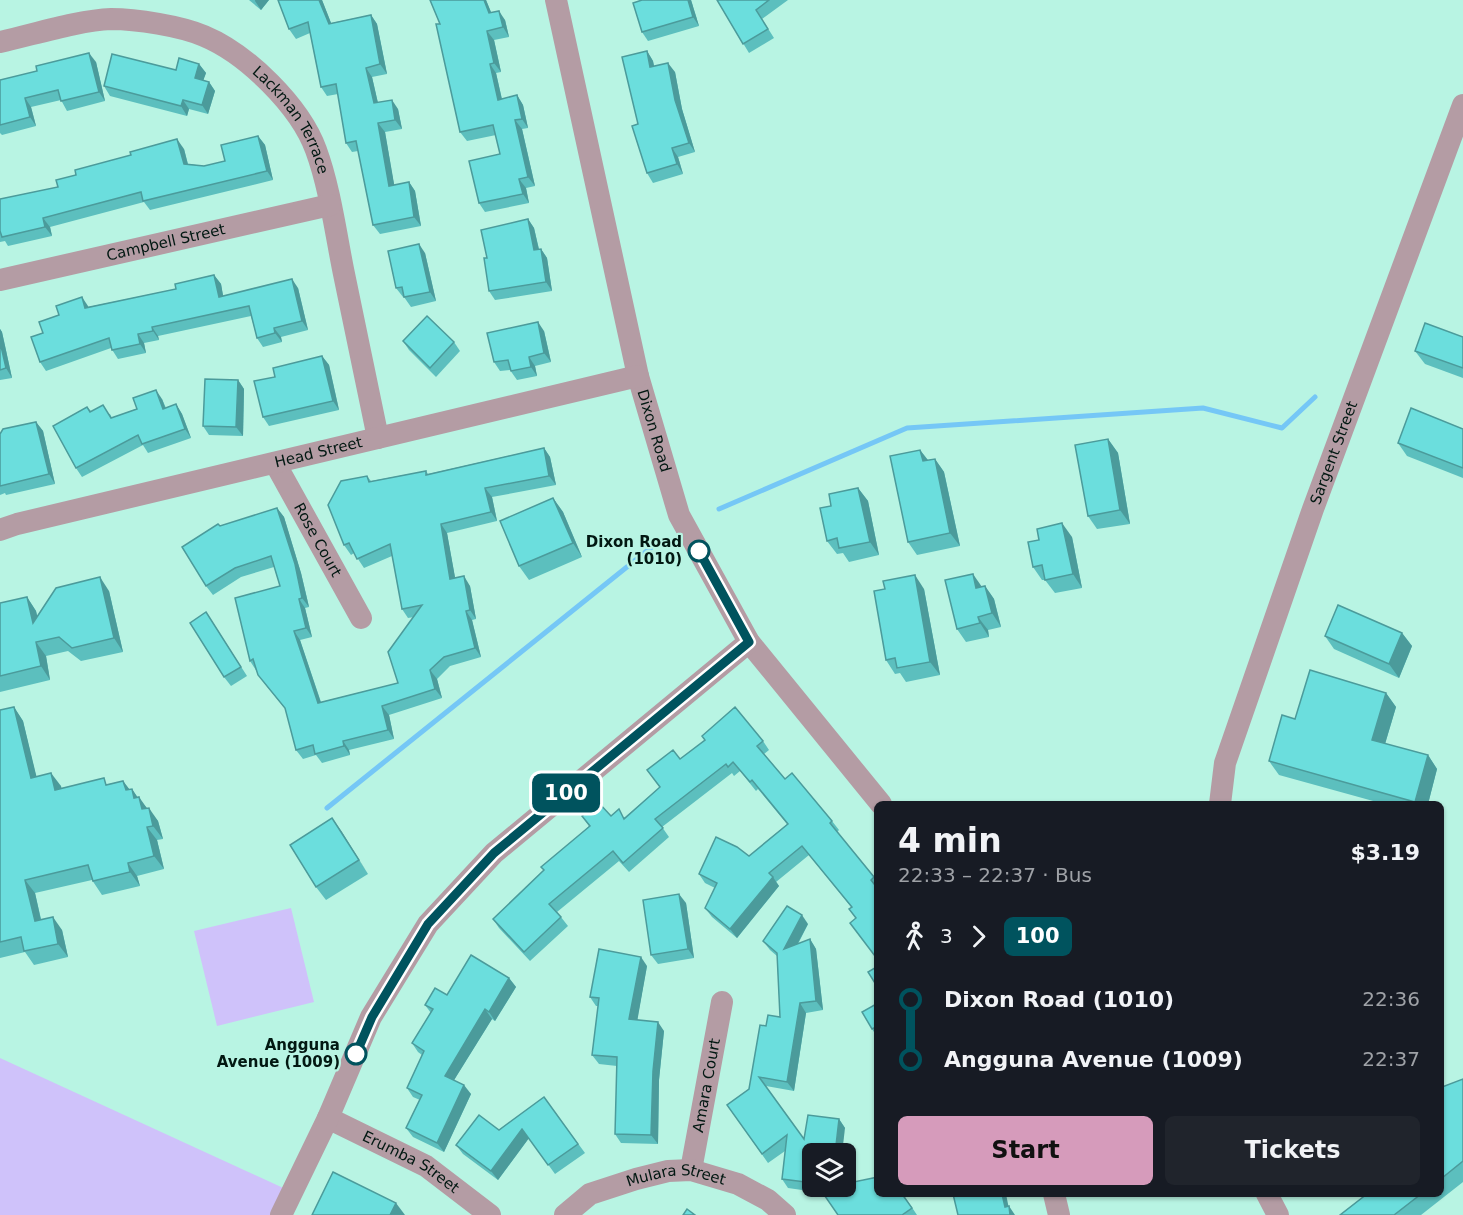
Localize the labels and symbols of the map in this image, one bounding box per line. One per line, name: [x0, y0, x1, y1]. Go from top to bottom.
street label: Lackman Terrace: [249, 62, 332, 176]
street label: Campbell Street: [105, 220, 227, 265]
street label: Dixon Road: [633, 387, 675, 474]
street label: Sargent Street: [1306, 398, 1361, 507]
street label: Head Street: [273, 433, 364, 471]
street label: Rose Court: [290, 500, 346, 580]
place label: Dixon Road (1010): [586, 533, 682, 568]
marker: Dixon Road (1010): [688, 540, 710, 562]
line badge: 100: [532, 774, 600, 812]
place label: Angguna Avenue (1009): [217, 1036, 340, 1071]
street label: Amara Court: [689, 1037, 724, 1134]
marker: Angguna Avenue (1009): [345, 1043, 367, 1065]
street label: Erumba Street: [360, 1127, 463, 1197]
street label: Mulara Street: [624, 1161, 728, 1191]

